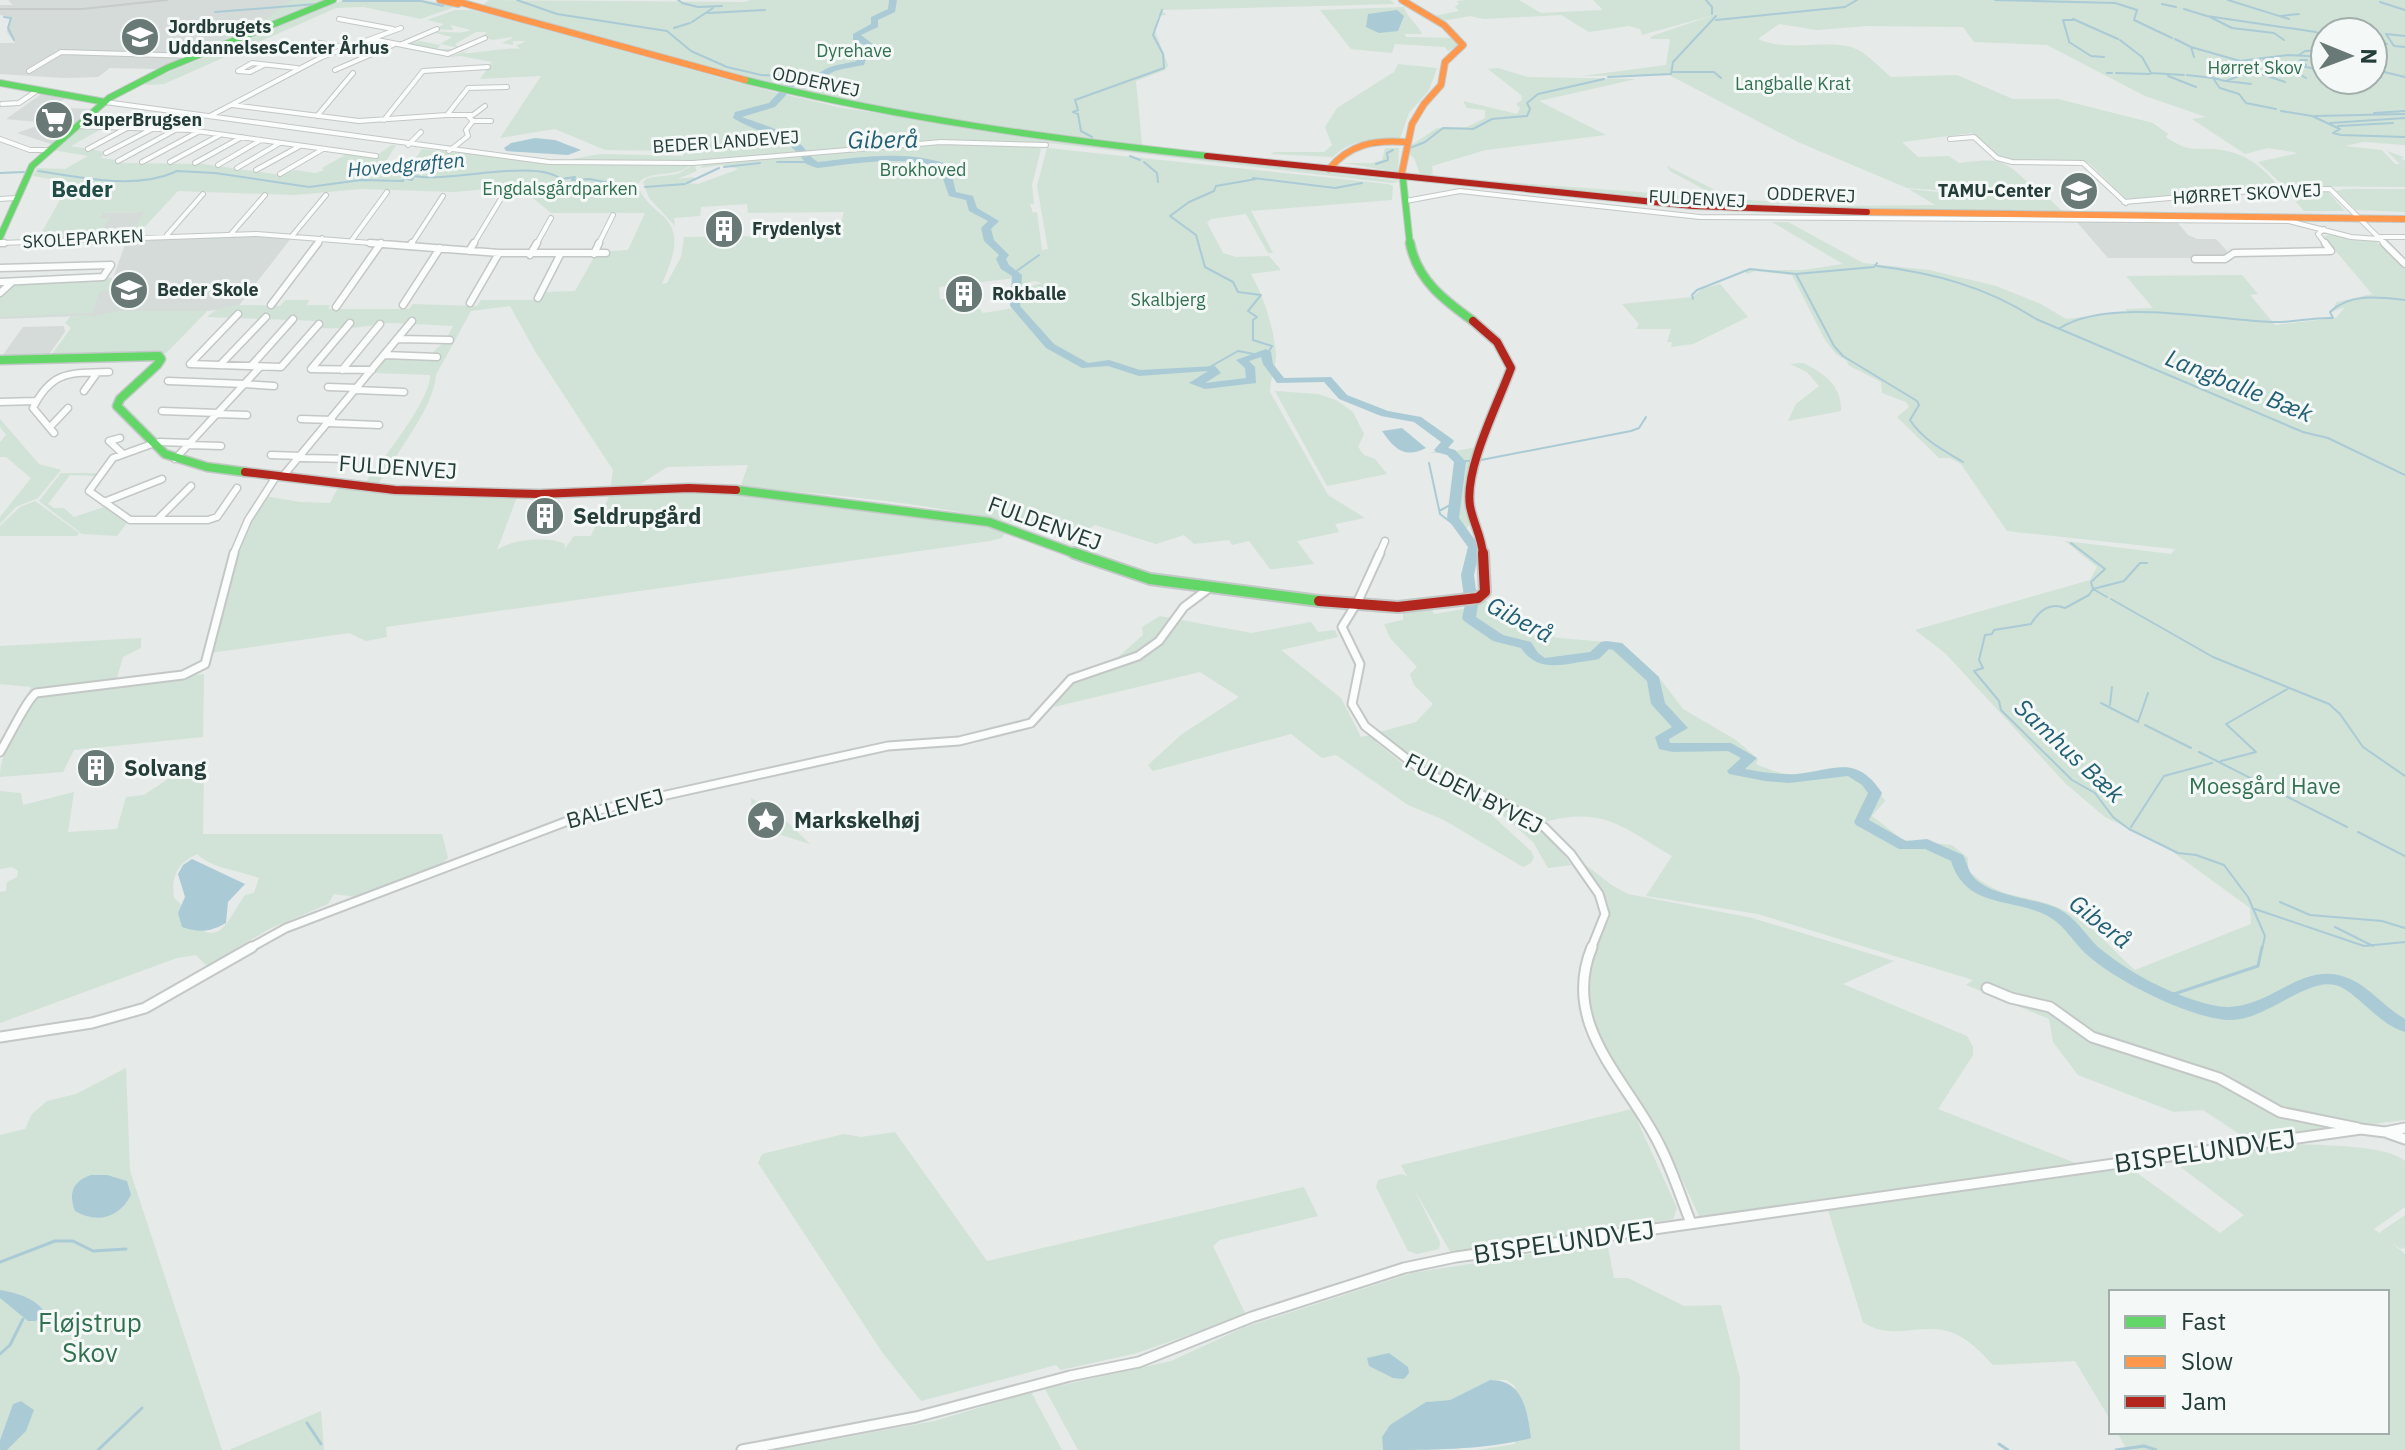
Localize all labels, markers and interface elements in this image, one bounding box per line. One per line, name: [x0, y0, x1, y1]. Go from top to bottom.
place label: Jordbrugets UddannelsesCenter Århus: [168, 15, 389, 59]
school or university icon: Jordbrugets UddannelsesCenter Århus: [119, 16, 161, 58]
north arrow: [2309, 16, 2389, 96]
park label: Dyrehave: [816, 39, 892, 62]
text: N: [2355, 48, 2384, 65]
park label: Hørret Skov: [2208, 56, 2303, 79]
street label: ODDERVEJ: [770, 61, 862, 102]
park label: Langballe Krat: [1735, 72, 1851, 95]
supermarket icon: SuperBrugsen: [33, 99, 75, 141]
place label: SuperBrugsen: [82, 108, 202, 131]
water label: Giberå: [847, 122, 919, 156]
street label: BEDER LANDEVEJ: [652, 125, 800, 158]
water label: Hovedgrøften: [346, 146, 466, 183]
park label: Brokhoved: [879, 158, 967, 181]
school or university icon: TAMU-Center: [2058, 170, 2100, 212]
district label: Beder: [51, 174, 113, 203]
park label: Engdalsgårdparken: [482, 177, 638, 200]
street label: HØRRET SKOVVEJ: [2172, 178, 2322, 209]
place label: TAMU-Center: [1938, 179, 2051, 202]
street label: ODDERVEJ: [1766, 181, 1856, 208]
street label: FULDENVEJ: [1648, 184, 1746, 213]
building icon: Frydenlyst: [703, 208, 745, 250]
place label: Frydenlyst: [752, 217, 841, 240]
street label: SKOLEPARKEN: [22, 224, 144, 253]
school or university icon: Beder Skole: [108, 269, 150, 311]
building icon: Rokballe: [943, 273, 985, 315]
place label: Beder Skole: [157, 278, 259, 301]
place label: Rokballe: [992, 282, 1066, 305]
park label: Skalbjerg: [1131, 288, 1206, 311]
water label: Langballe Bæk: [2161, 341, 2318, 429]
street label: FULDENVEJ: [338, 448, 458, 485]
street label: FULDENVEJ: [985, 489, 1106, 556]
building icon: Seldrupgård: [524, 495, 566, 537]
place label: Seldrupgård: [573, 501, 701, 530]
water label: Giberå: [1482, 588, 1559, 650]
water label: Samhus Bæk: [2008, 691, 2132, 810]
street label: FULDEN BYVEJ: [1401, 745, 1548, 840]
building icon: Solvang: [75, 747, 117, 789]
place label: Solvang: [124, 753, 207, 782]
park label: Moesgård Have: [2189, 771, 2341, 800]
street label: BALLEVEJ: [563, 781, 667, 834]
place icon: Markskelhøj: [745, 799, 787, 841]
place label: Markskelhøj: [794, 805, 920, 834]
water label: Giberå: [2063, 887, 2138, 956]
street label: BISPELUNDVEJ: [2112, 1120, 2298, 1180]
street label: BISPELUNDVEJ: [1471, 1211, 1657, 1271]
legend: [2109, 1290, 2389, 1434]
park label: Fløjstrup Skov: [38, 1305, 142, 1369]
text: Fast: [2181, 1305, 2226, 1337]
text: Slow: [2181, 1345, 2233, 1377]
text: Jam: [2181, 1385, 2227, 1417]

